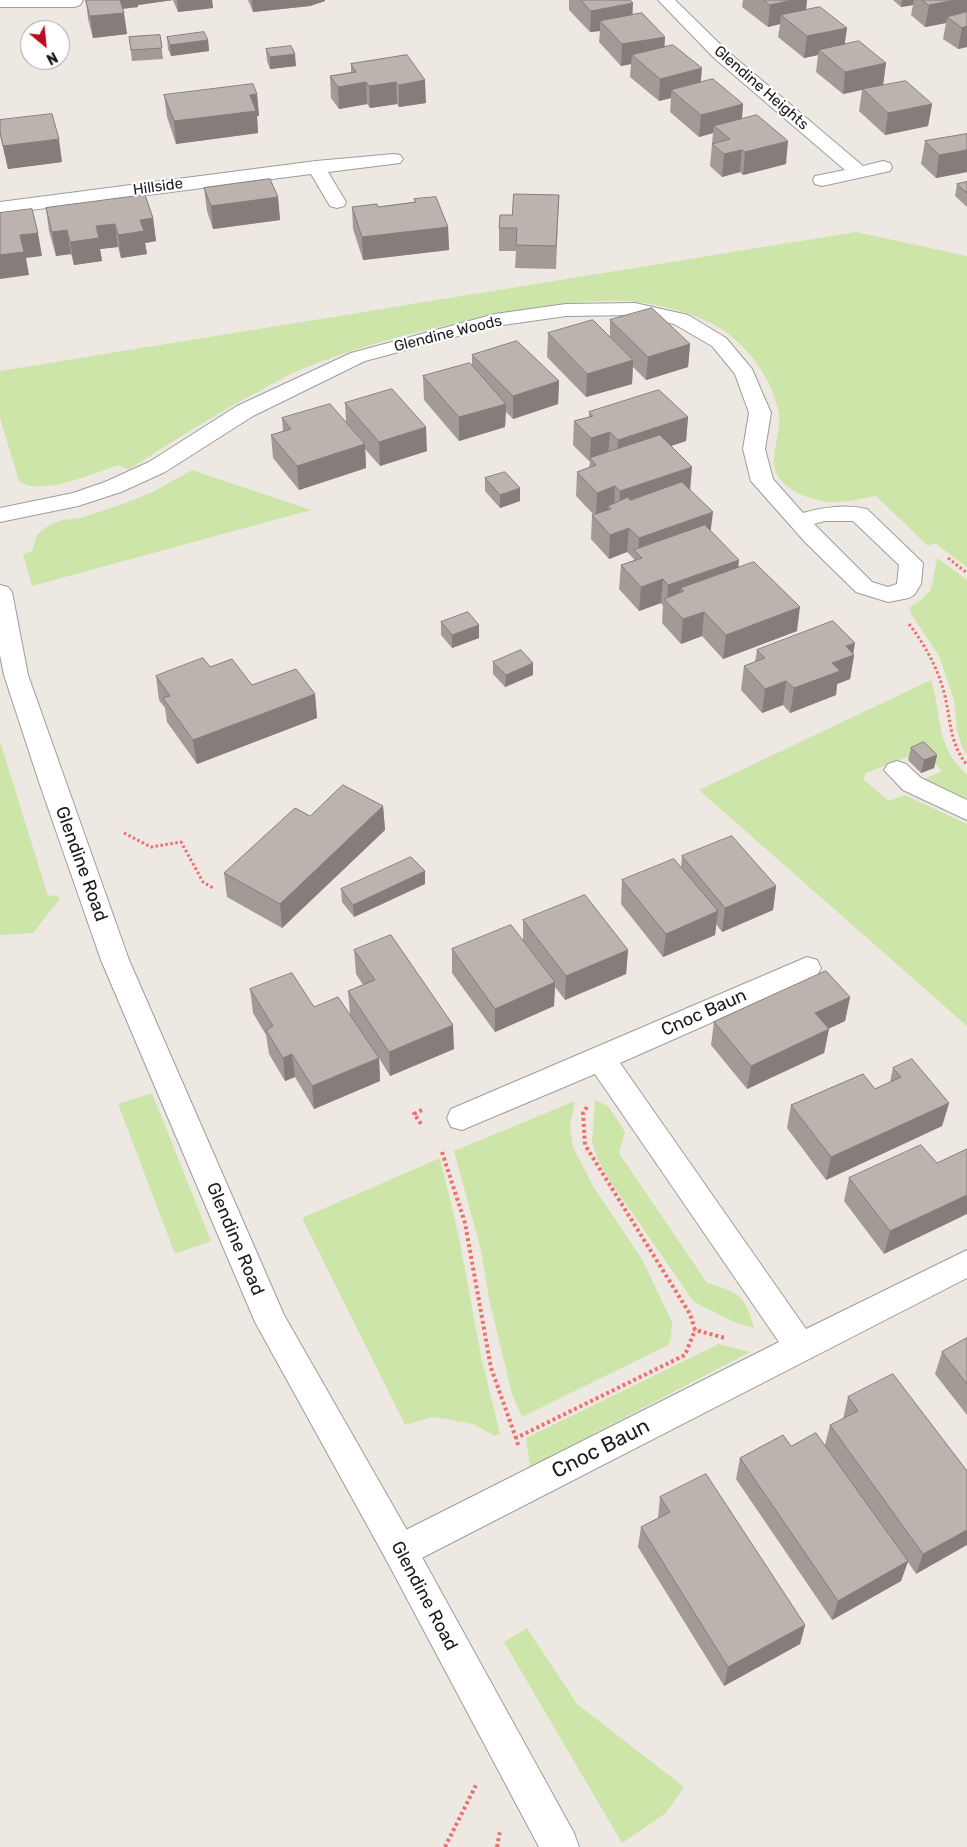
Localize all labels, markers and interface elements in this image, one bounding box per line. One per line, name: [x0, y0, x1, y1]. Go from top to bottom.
north arrow: [20, 20, 70, 70]
street label: Glendine Heights: [710, 42, 812, 134]
text: N: [43, 48, 60, 68]
street label: Hillside: [132, 175, 184, 199]
street label: Glendine Woods: [392, 312, 504, 356]
street label: Glendine Road: [50, 804, 112, 924]
street label: Cnoc Baun: [658, 985, 750, 1041]
street label: Glendine Road: [201, 1179, 269, 1299]
street label: Cnoc Baun: [548, 1414, 654, 1484]
street label: Glendine Road: [386, 1538, 462, 1654]

